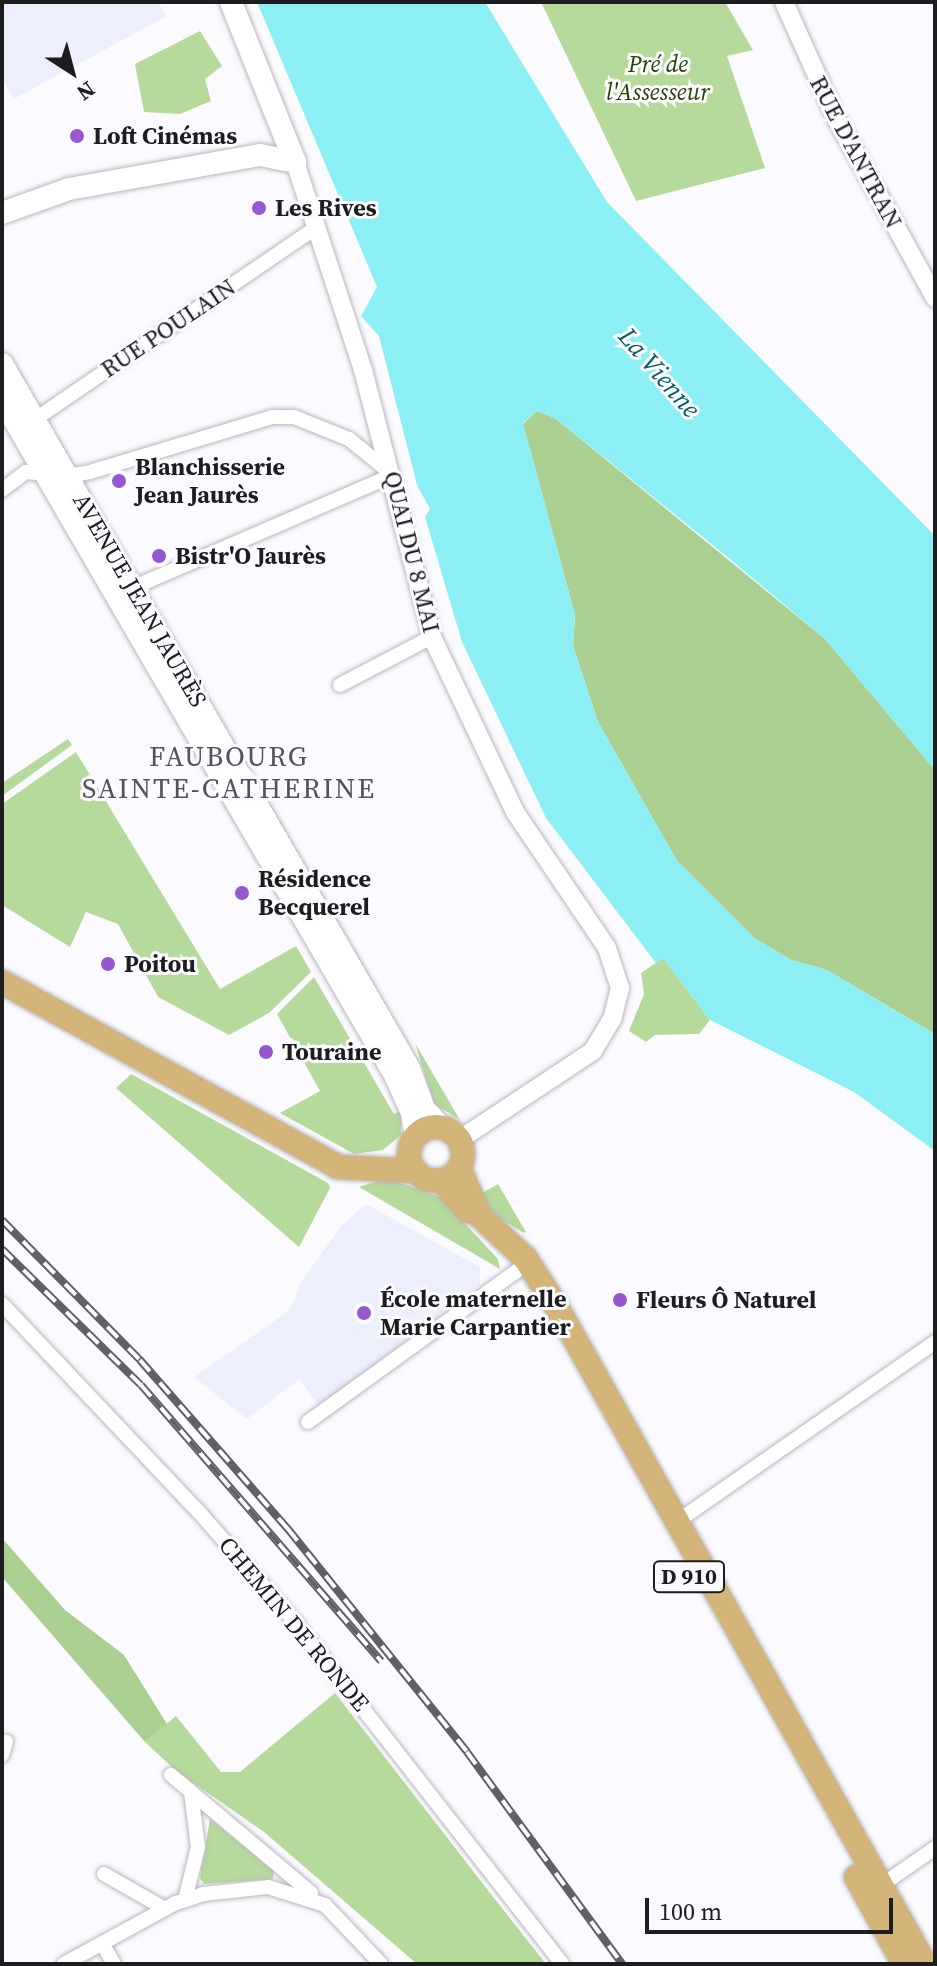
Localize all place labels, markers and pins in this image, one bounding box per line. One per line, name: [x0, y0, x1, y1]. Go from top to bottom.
place label: Loft Cinémas: [93, 122, 237, 150]
marker: Loft Cinémas: [68, 127, 86, 145]
place label: Les Rives: [275, 194, 377, 222]
marker: Les Rives: [250, 199, 268, 217]
place label: Blanchisserie Jean Jaurès: [135, 453, 285, 509]
marker: Blanchisserie Jean Jaurès: [110, 472, 128, 490]
place label: Bistr'O Jaurès: [175, 542, 326, 570]
marker: Bistr'O Jaurès: [150, 547, 168, 565]
place label: Résidence Becquerel: [258, 865, 371, 921]
marker: Résidence Becquerel: [233, 884, 251, 902]
place label: Poitou: [124, 950, 196, 978]
marker: Poitou: [99, 955, 117, 973]
place label: Touraine: [282, 1038, 382, 1066]
marker: Touraine: [257, 1043, 275, 1061]
place label: École maternelle Marie Carpantier: [380, 1285, 571, 1341]
place label: Fleurs Ô Naturel: [636, 1286, 816, 1314]
marker: Fleurs Ô Naturel: [611, 1291, 629, 1309]
marker: École maternelle Marie Carpantier: [355, 1304, 373, 1322]

